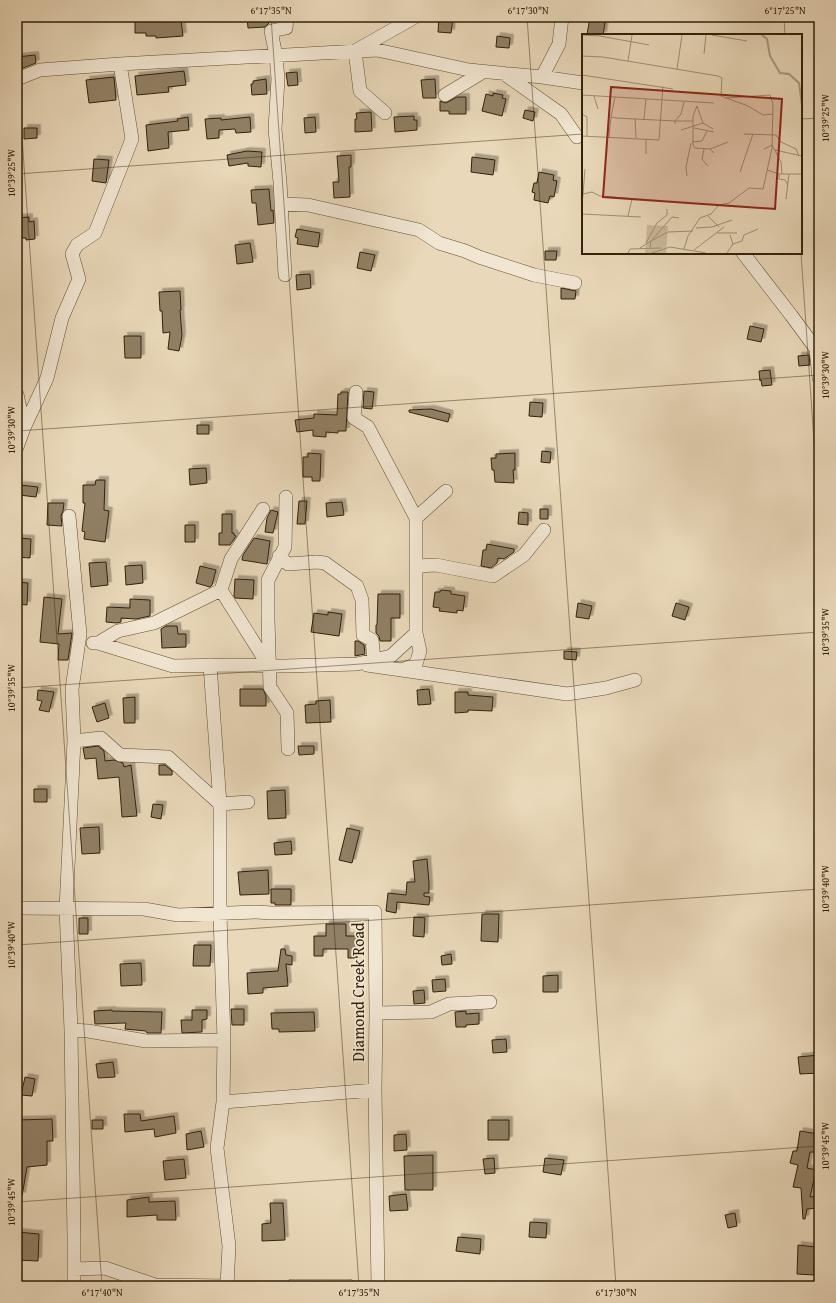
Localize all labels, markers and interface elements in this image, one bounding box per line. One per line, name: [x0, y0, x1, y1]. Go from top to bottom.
text: 6°17'35"N: [250, 3, 292, 18]
text: 6°17'30"N: [507, 3, 549, 18]
text: 6°17'25"N: [764, 3, 806, 18]
inset map: [582, 34, 802, 254]
text: 10°39'25"W: [818, 94, 833, 142]
text: 10°39'25"W: [4, 149, 19, 197]
text: 10°39'30"W: [818, 351, 833, 399]
text: 10°39'30"W: [4, 406, 19, 454]
text: 10°39'35"W: [818, 608, 833, 656]
text: 10°39'35"W: [4, 664, 19, 712]
text: 10°39'40"W: [818, 865, 833, 913]
text: 10°39'40"W: [4, 921, 19, 969]
street label: Diamond Creek Road: [346, 922, 370, 1062]
text: 10°39'45"W: [818, 1122, 833, 1170]
text: 10°39'45"W: [4, 1178, 19, 1226]
text: 6°17'40"N: [81, 1285, 123, 1300]
text: 6°17'35"N: [338, 1285, 380, 1300]
text: 6°17'30"N: [595, 1285, 637, 1300]

